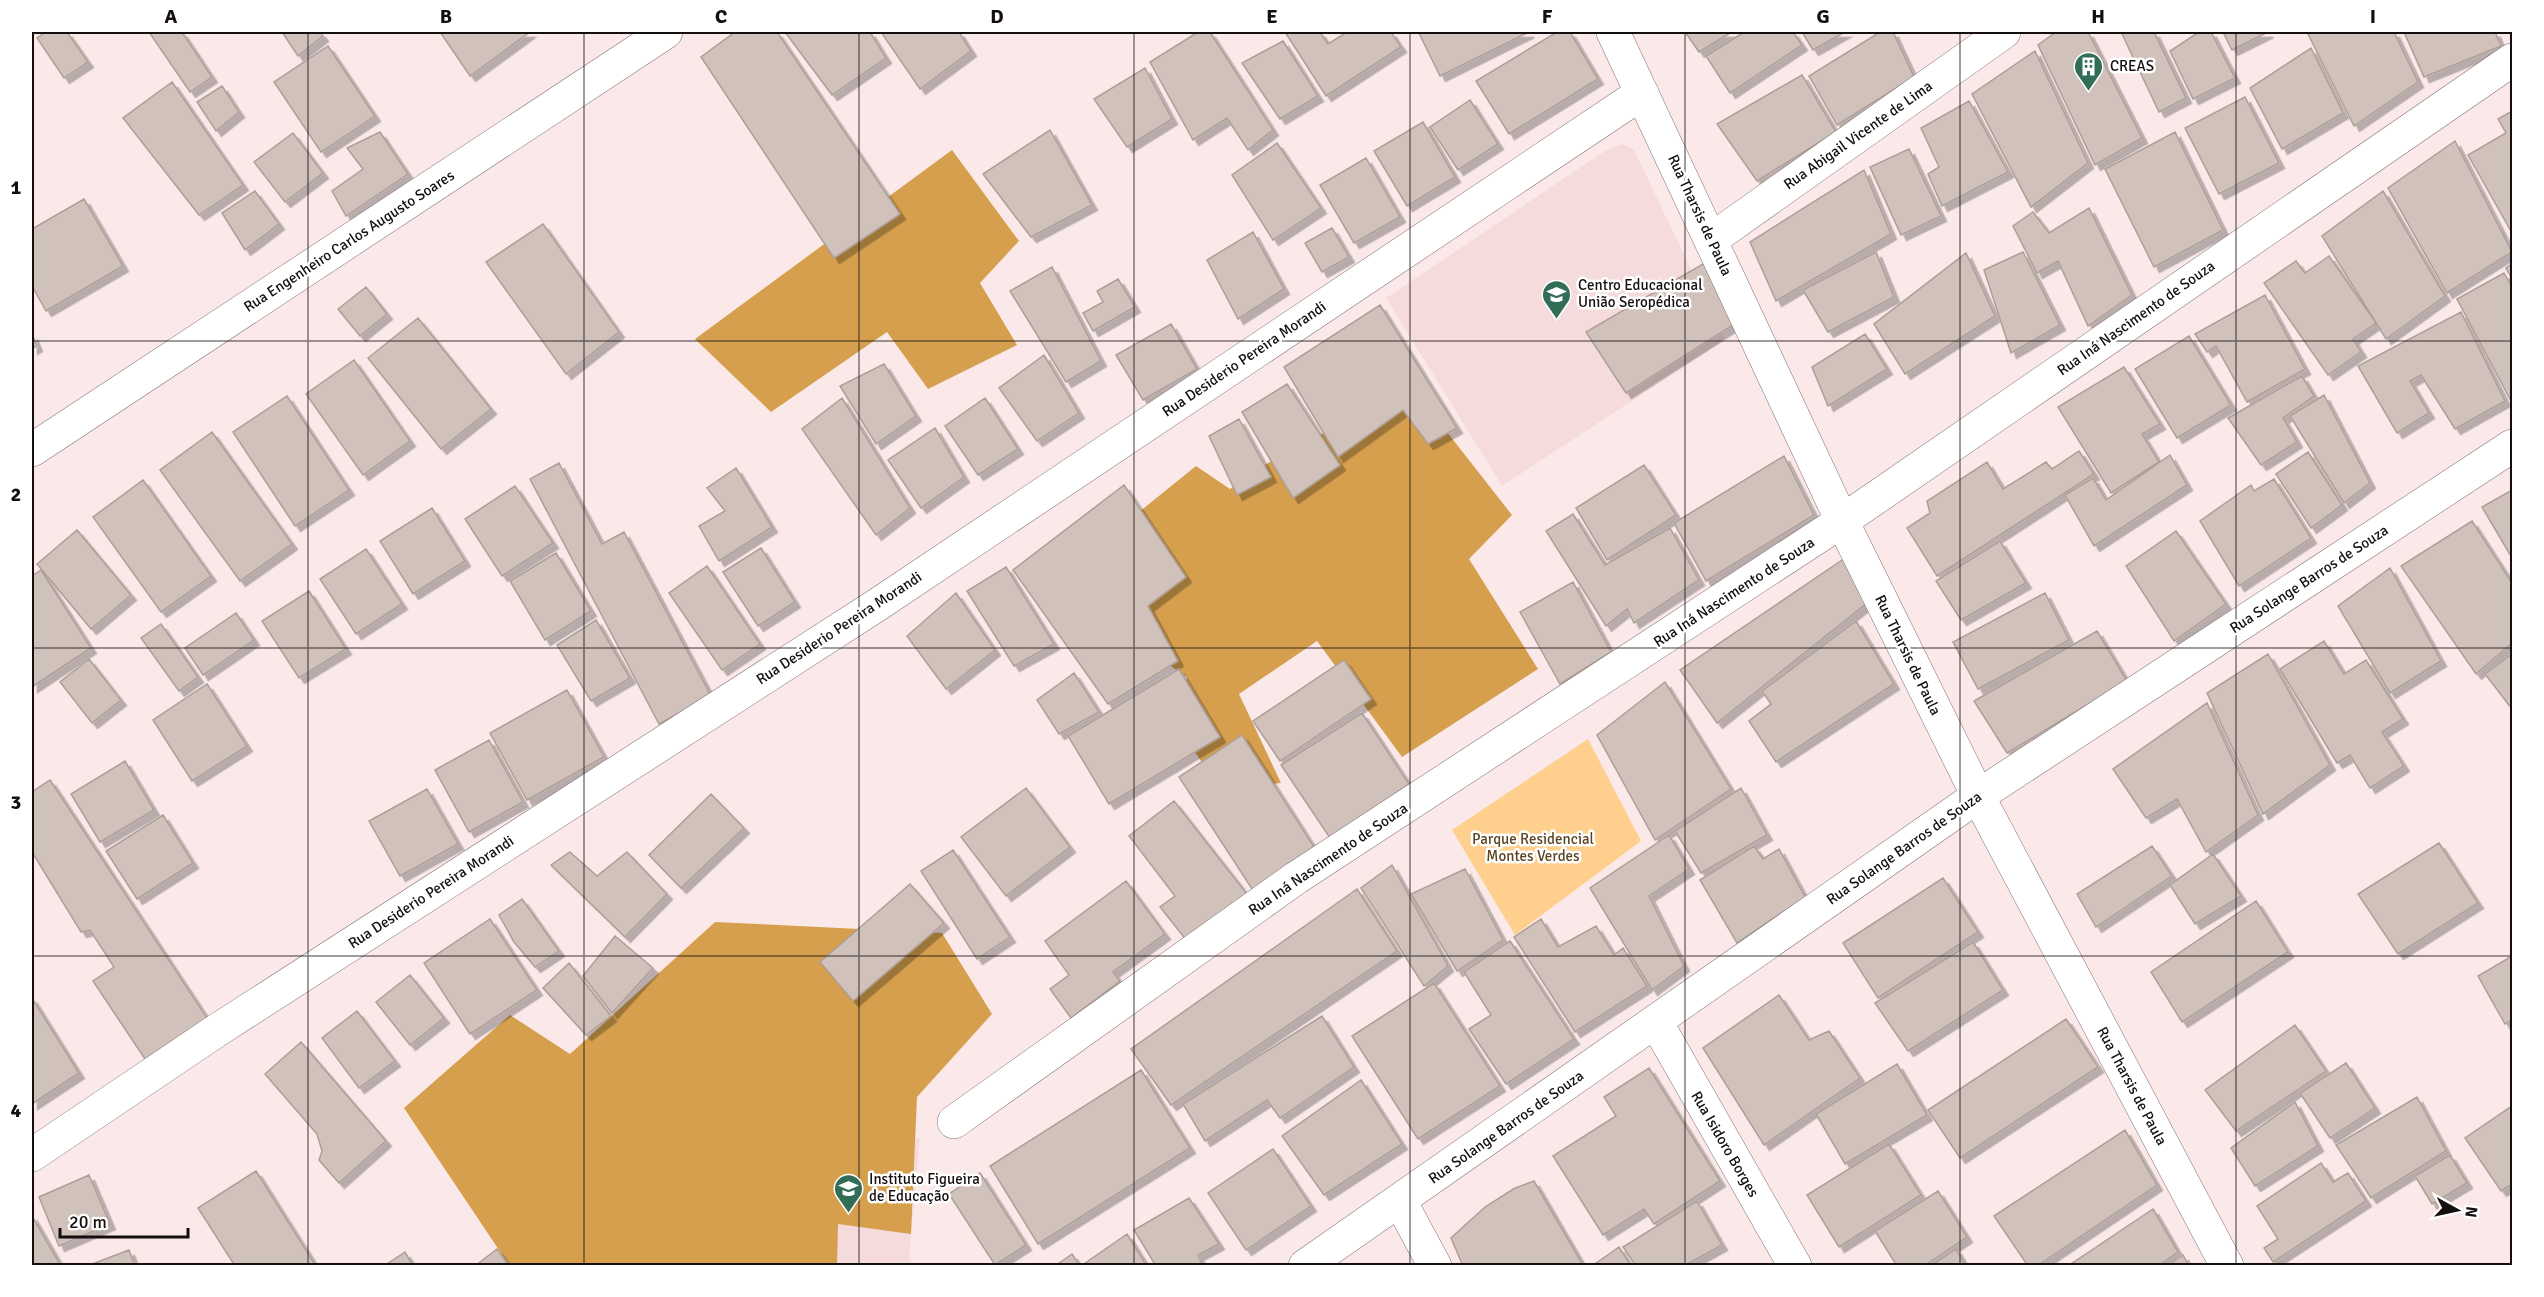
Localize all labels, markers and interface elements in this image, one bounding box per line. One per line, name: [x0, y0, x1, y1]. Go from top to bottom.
text: A: [165, 4, 178, 29]
text: B: [440, 4, 452, 29]
text: C: [715, 4, 727, 29]
text: D: [990, 4, 1004, 29]
text: E: [1266, 4, 1278, 29]
text: F: [1542, 4, 1553, 29]
text: G: [1816, 4, 1830, 29]
text: H: [2091, 4, 2105, 29]
text: I: [2370, 4, 2376, 29]
building icon: CREAS: [2073, 50, 2105, 92]
place label: CREAS: [2110, 57, 2154, 75]
street label: Rua Abigail Vicente de Lima: [1780, 77, 1936, 193]
street label: Rua Tharsis de Paula: [1664, 151, 1736, 279]
street label: Rua Engenheiro Carlos Augusto Soares: [240, 166, 458, 316]
text: 1: [11, 175, 22, 200]
street label: Rua Iná Nascimento de Souza: [2054, 257, 2218, 379]
place label: Centro Educacional União Seropédica: [1578, 276, 1703, 311]
school or university icon: Centro Educacional União Seropédica: [1541, 278, 1573, 320]
street label: Rua Desiderio Pereira Morandi: [1159, 297, 1329, 421]
text: 2: [11, 482, 21, 507]
street label: Rua Solange Barros de Souza: [2226, 521, 2392, 637]
street label: Rua Iná Nascimento de Souza: [1650, 533, 1818, 651]
street label: Rua Desiderio Pereira Morandi: [753, 568, 925, 688]
street label: Rua Tharsis de Paula: [1871, 592, 1945, 718]
street label: Rua Solange Barros de Souza: [1823, 787, 1985, 909]
text: 3: [11, 790, 21, 815]
street label: Rua Iná Nascimento de Souza: [1245, 799, 1411, 919]
park label: Parque Residencial Montes Verdes: [1472, 830, 1594, 865]
street label: Rua Desiderio Pereira Morandi: [345, 832, 517, 952]
street label: Rua Tharsis de Paula: [2093, 1024, 2171, 1148]
street label: Rua Solange Barros de Souza: [1425, 1066, 1587, 1188]
street label: Rua Isidoro Borges: [1687, 1088, 1763, 1200]
text: 4: [11, 1098, 22, 1123]
place label: Instituto Figueira de Educação: [869, 1170, 980, 1205]
school or university icon: Instituto Figueira de Educação: [832, 1172, 864, 1214]
north arrow: [2427, 1180, 2487, 1240]
scale bar: [60, 1201, 188, 1239]
text: N: [2460, 1205, 2482, 1219]
text: 20 m: [69, 1211, 107, 1233]

